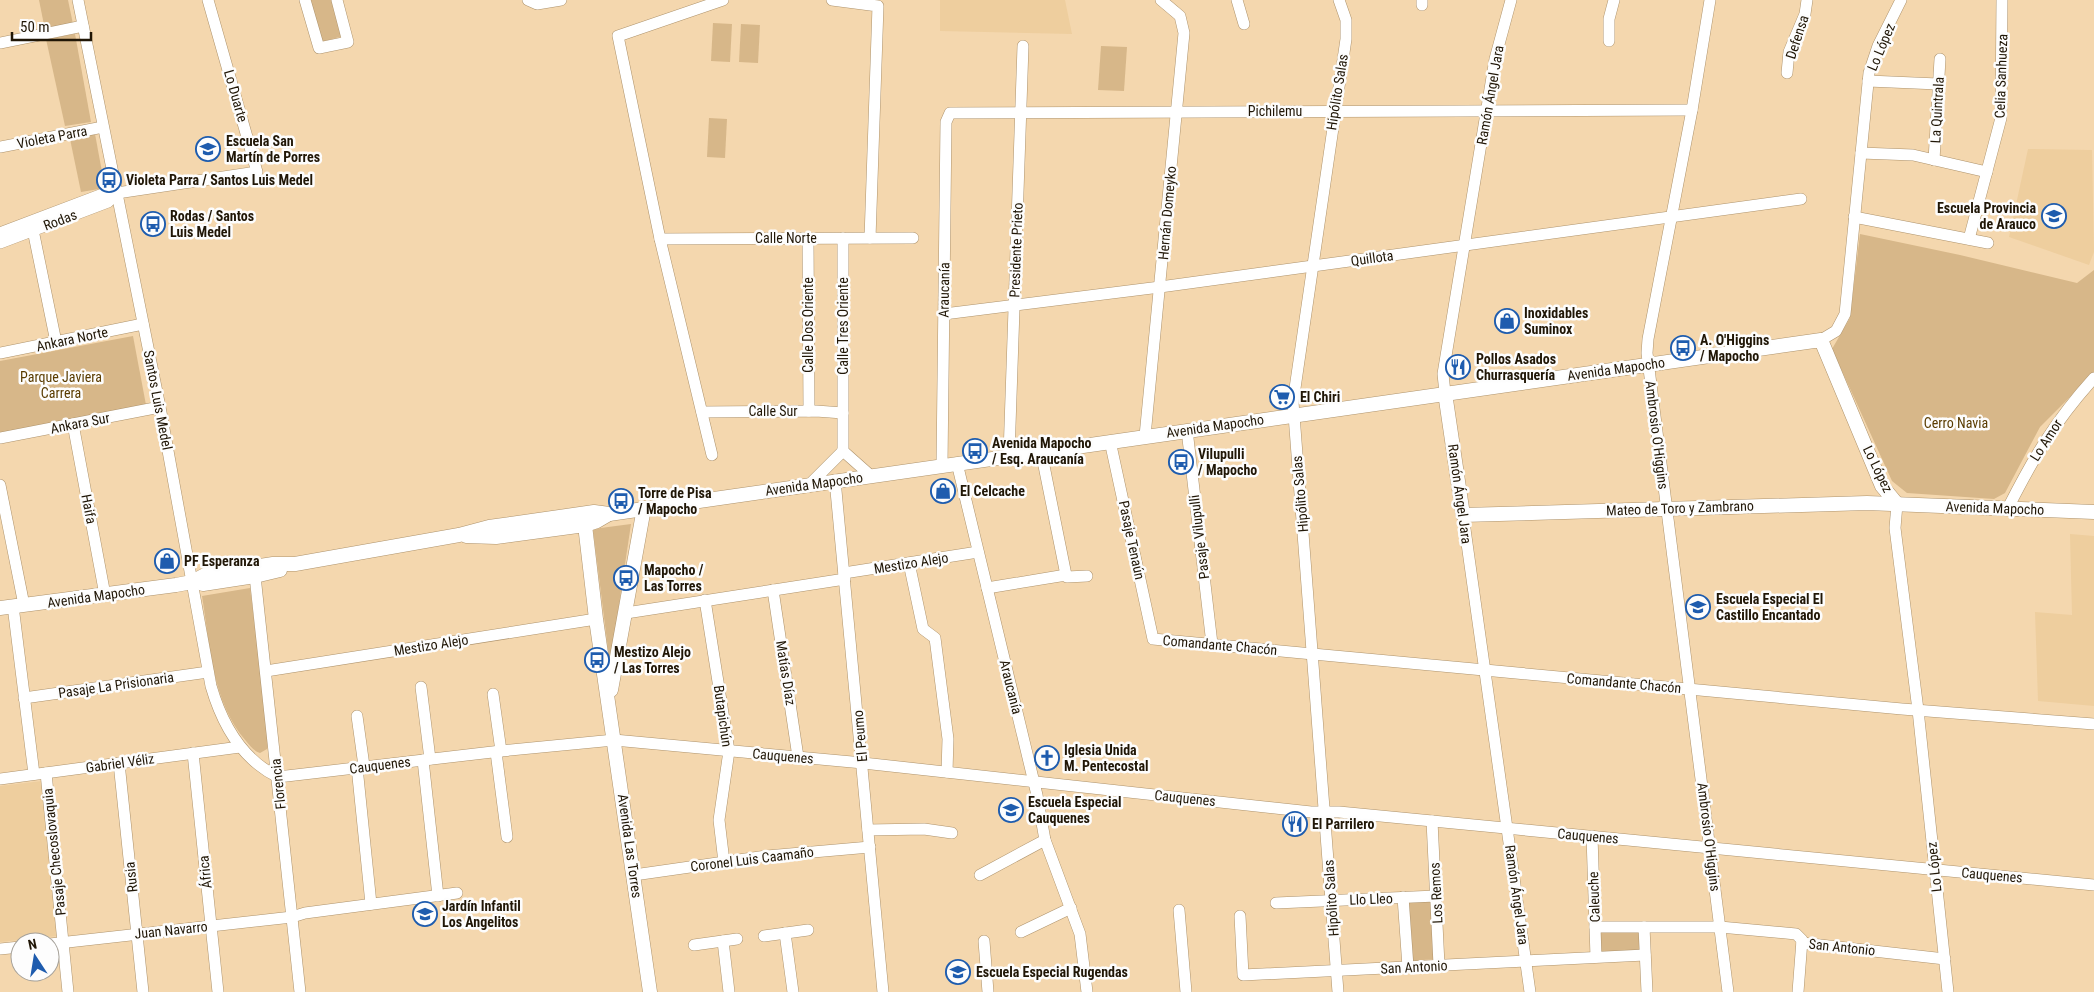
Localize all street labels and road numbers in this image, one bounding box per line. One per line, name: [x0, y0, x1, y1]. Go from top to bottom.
street label: Defensa: [1782, 13, 1812, 61]
street label: Lo López: [1864, 21, 1898, 73]
street label: Celia Sanhueza: [1992, 33, 2010, 119]
street label: Ramón Ángel Jara: [1472, 44, 1507, 146]
street label: Hipólito Salas: [1323, 53, 1351, 131]
street label: Lo Duarte: [221, 68, 251, 124]
street label: La Quintrala: [1927, 76, 1947, 144]
street label: Pichilemu: [1248, 103, 1302, 119]
street label: Violeta Parra: [15, 122, 89, 152]
street label: Hernán Domeyko: [1155, 165, 1179, 261]
street label: Presidente Prieto: [1006, 202, 1026, 298]
street label: Rodas: [41, 206, 79, 234]
street label: Calle Norte: [755, 230, 817, 246]
street label: Quillota: [1350, 247, 1394, 269]
street label: Araucanía: [936, 262, 952, 318]
street label: Calle Dos Oriente: [800, 277, 816, 373]
street label: Calle Tres Oriente: [835, 277, 851, 375]
street label: Ankara Norte: [35, 324, 110, 354]
street label: Santos Luis Medel: [140, 349, 176, 451]
street label: Avenida Mapocho: [1566, 354, 1666, 384]
street label: Ambrosio O'Higgins: [1642, 380, 1672, 490]
street label: Calle Sur: [748, 403, 798, 419]
street label: Ankara Sur: [49, 409, 111, 437]
street label: Avenida Mapocho: [1165, 411, 1265, 441]
street label: Lo Amor: [2027, 416, 2065, 464]
street label: Ramón Ángel Jara: [1445, 443, 1476, 545]
street label: Lo López: [1860, 443, 1896, 495]
street label: Hipólito Salas: [1289, 455, 1311, 533]
street label: Avenida Mapocho: [764, 469, 864, 499]
street label: Haifa: [78, 493, 100, 525]
street label: Pasaje Vilupulli: [1186, 494, 1212, 580]
street label: Mateo de Toro y Zambrano: [1606, 497, 1754, 519]
street label: Avenida Mapocho: [1945, 498, 2045, 518]
street label: Pasaje Tenaún: [1116, 499, 1148, 581]
street label: Mestizo Alejo: [873, 549, 949, 577]
street label: Avenida Mapocho: [46, 581, 146, 611]
street label: Mestizo Alejo: [393, 631, 469, 659]
street label: Comandante Chacón: [1162, 632, 1278, 658]
street label: Matías Díaz: [773, 640, 799, 706]
street label: Araucanía: [997, 658, 1025, 716]
street label: Pasaje La Prisionaria: [57, 669, 175, 701]
street label: Comandante Chacón: [1566, 670, 1682, 696]
street label: Butapichún: [711, 684, 735, 748]
street label: El Peumo: [850, 709, 870, 763]
street label: Cauquenes: [752, 745, 814, 767]
street label: Gabriel Véliz: [85, 750, 155, 776]
street label: Cauquenes: [349, 753, 411, 777]
street label: Florencia: [267, 758, 289, 810]
street label: Ambrosio O'Higgins: [1694, 782, 1724, 892]
street label: Cauquenes: [1154, 787, 1216, 809]
street label: Pasaje Checoslovaquia: [39, 788, 69, 916]
street label: Avenida Las Torres: [615, 793, 645, 899]
street label: Cauquenes: [1557, 825, 1619, 847]
street label: Lo López: [1923, 841, 1945, 893]
street label: Coronel Luis Caamaño: [689, 843, 815, 875]
street label: Ramón Ángel Jara: [1502, 844, 1533, 946]
street label: África: [194, 855, 215, 889]
street label: Hipólito Salas: [1320, 859, 1342, 937]
street label: Rusia: [121, 861, 141, 893]
street label: Los Remos: [1426, 862, 1446, 924]
street label: Cauquenes: [1961, 864, 2023, 886]
street label: Caleuche: [1585, 871, 1603, 923]
street label: Llo Lleo: [1349, 890, 1393, 908]
street label: Juan Navarro: [134, 918, 208, 942]
street label: San Antonio: [1808, 936, 1876, 958]
street label: San Antonio: [1380, 957, 1448, 977]

